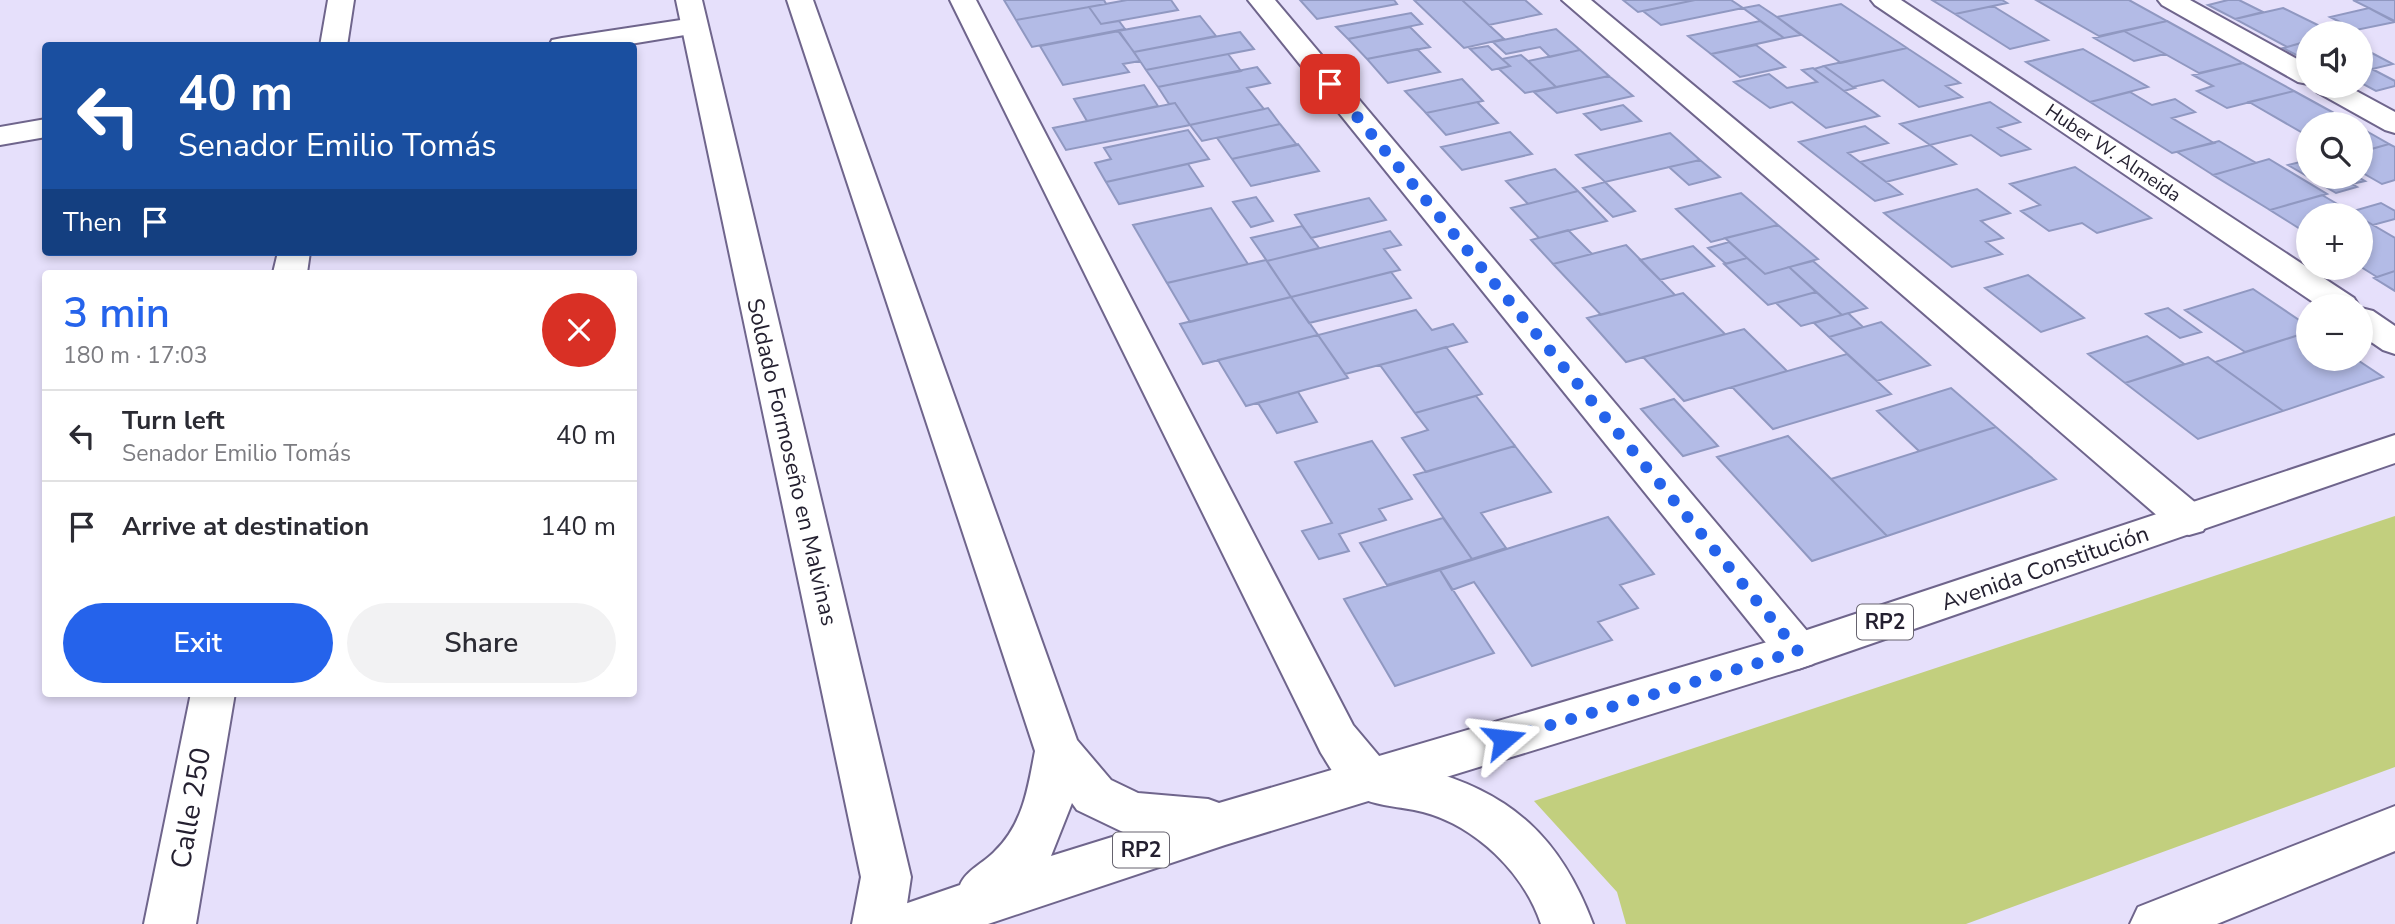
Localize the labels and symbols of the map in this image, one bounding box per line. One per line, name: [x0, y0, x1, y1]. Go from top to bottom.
pin: [1300, 54, 1360, 114]
street label: Huber W. Almeida: [2040, 98, 2186, 208]
street label: Soldado Formoseño en Malvinas: [739, 295, 845, 629]
street label: Avenida Constitución: [1937, 518, 2153, 618]
road number: RP2: [1857, 604, 1913, 640]
position arrow: [1467, 702, 1541, 776]
street label: Calle 250: [162, 745, 220, 871]
road number: RP2: [1113, 832, 1169, 868]

